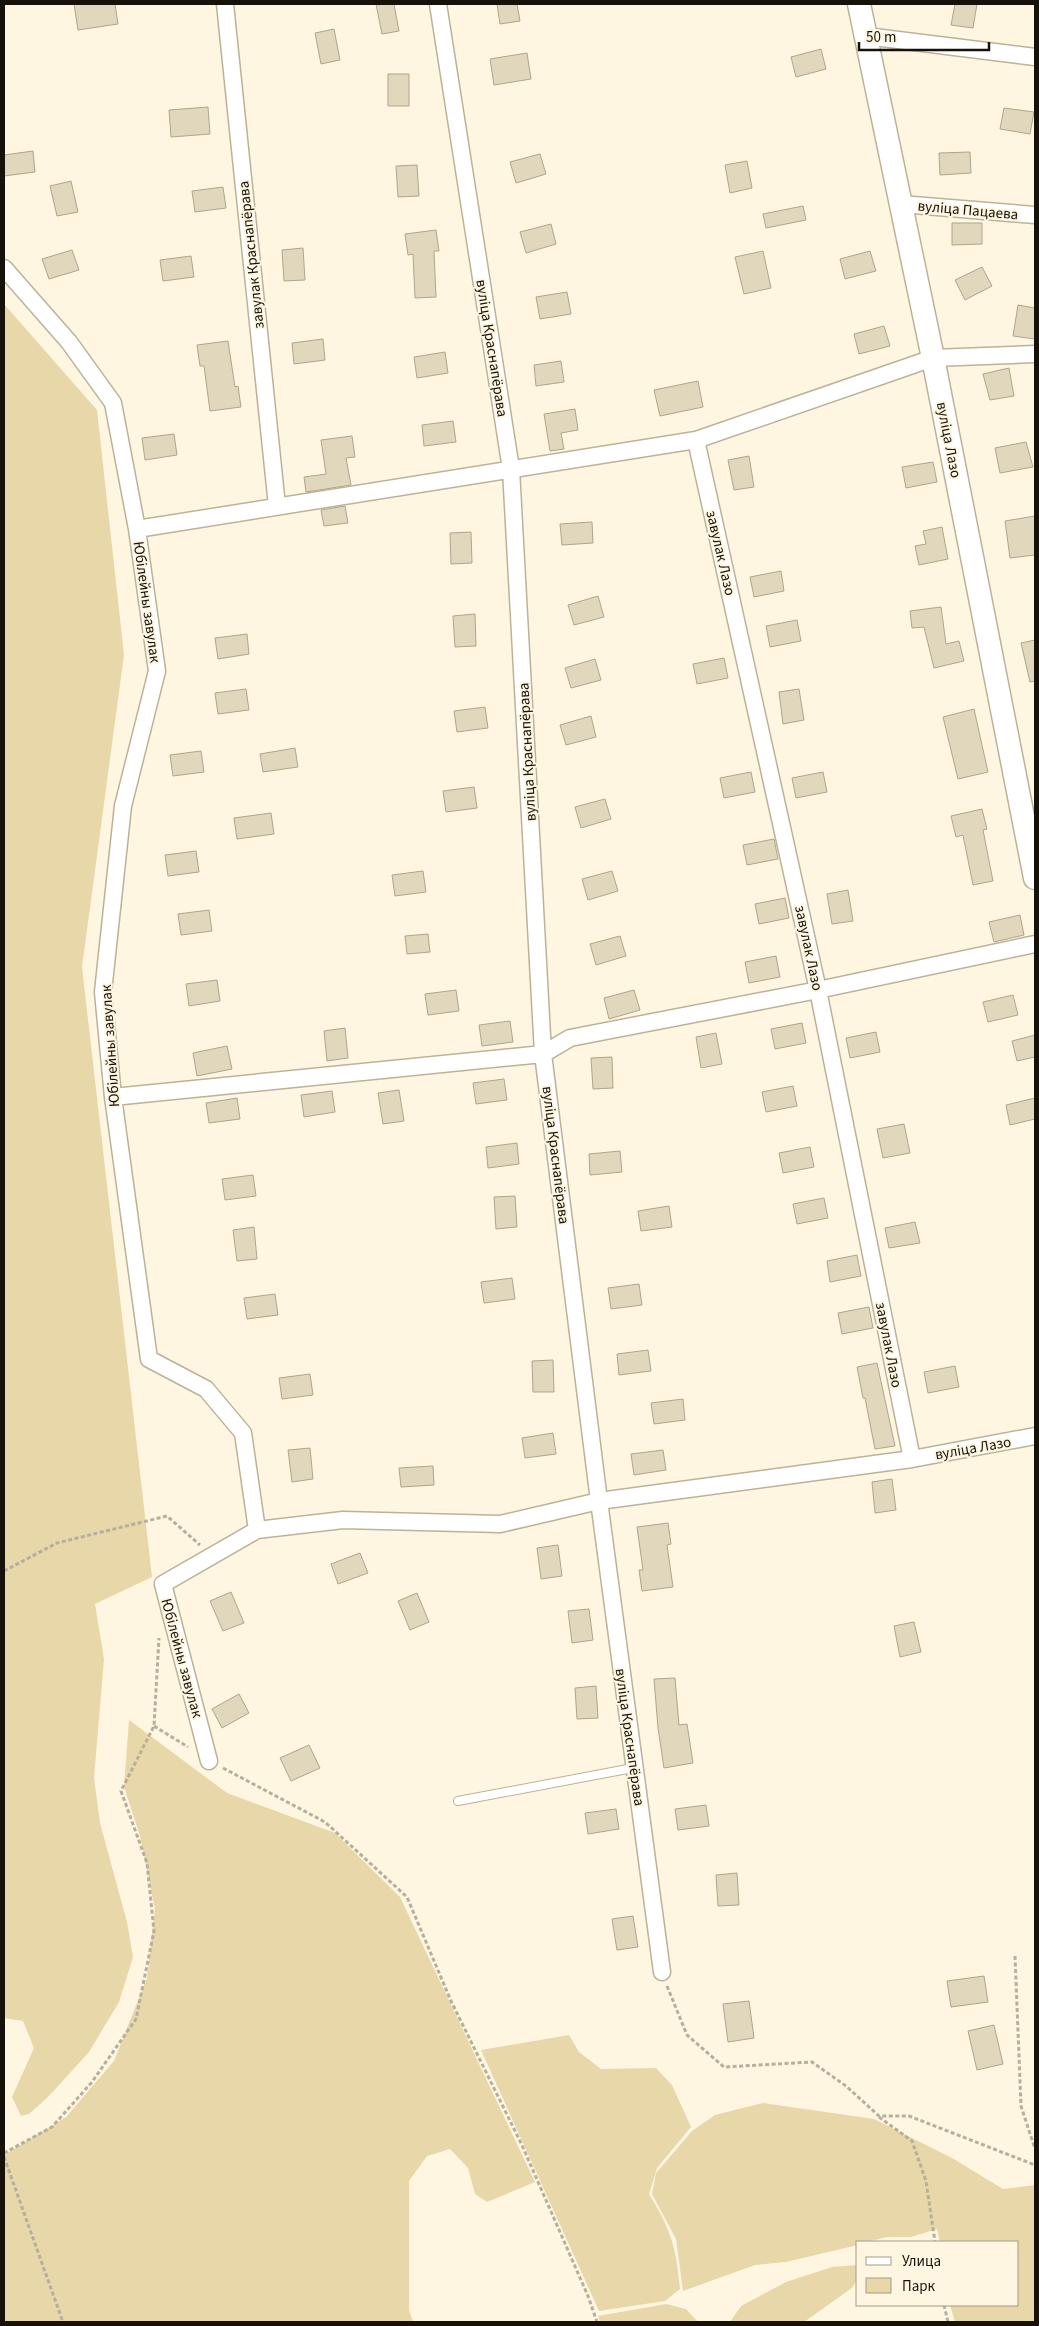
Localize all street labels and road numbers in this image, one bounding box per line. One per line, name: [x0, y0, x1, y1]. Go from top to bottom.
street label: завулак Краснапёрава: [233, 180, 270, 330]
street label: вуліца Пацаева: [917, 196, 1019, 225]
street label: вуліца Краснапёрава: [470, 278, 513, 418]
street label: вуліца Лазо: [931, 400, 966, 480]
street label: завулак Лазо: [701, 508, 741, 598]
street label: Юбілейны завулак: [128, 540, 166, 665]
street label: вуліца Краснапёрава: [513, 682, 542, 822]
street label: завулак Лазо: [789, 903, 828, 993]
street label: Юбілейны завулак: [96, 983, 125, 1108]
street label: вуліца Краснапёрава: [537, 1085, 574, 1225]
street label: завулак Лазо: [870, 1300, 907, 1390]
street label: вуліца Лазо: [933, 1431, 1013, 1466]
street label: Юбілейны завулак: [155, 1596, 208, 1721]
street label: вуліца Краснапёрава: [609, 1667, 650, 1807]

